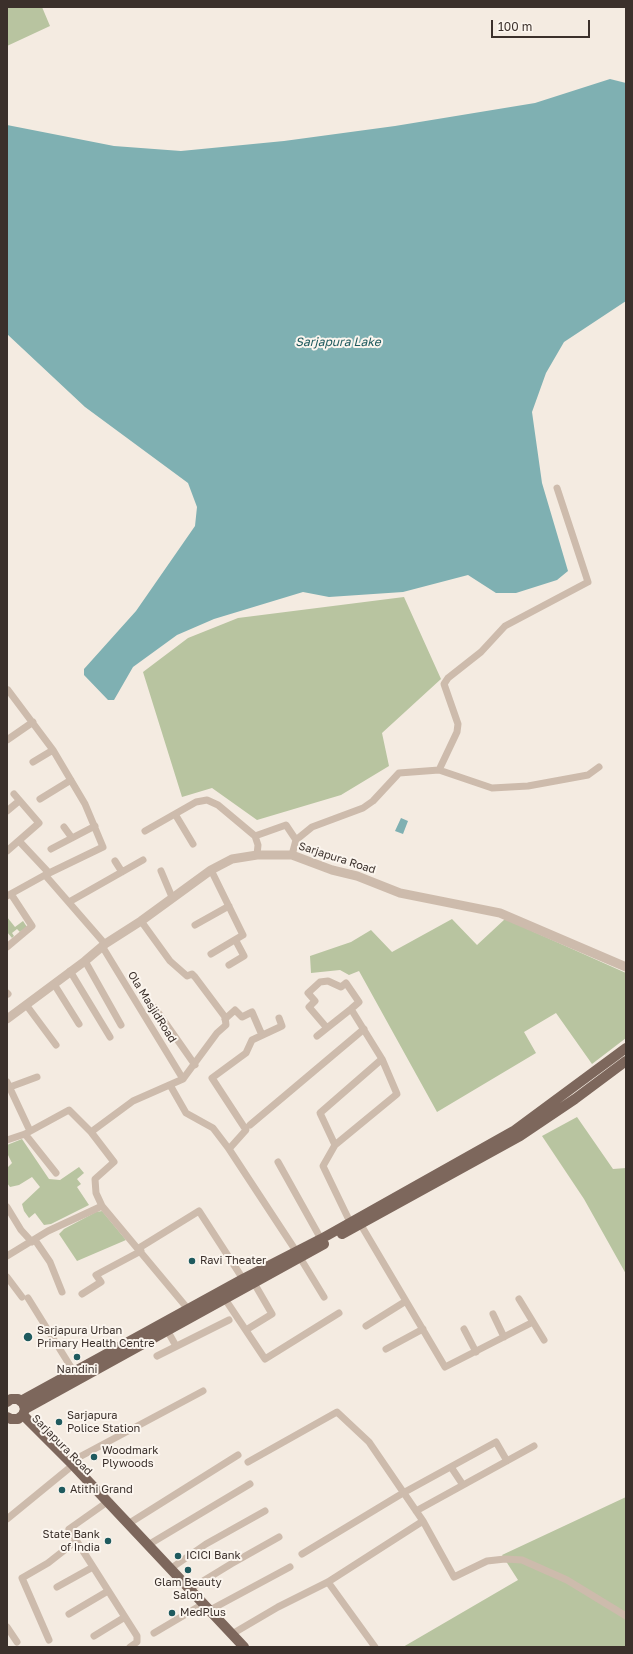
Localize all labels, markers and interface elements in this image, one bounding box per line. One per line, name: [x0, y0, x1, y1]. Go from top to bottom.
scale bar: [493, 12, 592, 38]
text: 100 m: [498, 19, 532, 34]
water label: Sarjapura Lake: [295, 335, 381, 349]
street label: Sarjapura Road: [297, 839, 377, 877]
street label: Ola MasjidRoad: [125, 969, 179, 1045]
place label: Ravi Theater: [200, 1254, 266, 1268]
marker: Ravi Theater: [187, 1256, 197, 1266]
place label: Sarjapura Urban Primary Health Centre: [37, 1324, 155, 1350]
marker: Sarjapura Urban Primary Health Centre: [22, 1331, 34, 1343]
marker: Nandini: [72, 1352, 82, 1362]
place label: Nandini: [57, 1363, 97, 1377]
place label: Sarjapura Police Station: [67, 1409, 140, 1435]
street label: Sarjapura Road: [29, 1412, 95, 1478]
marker: Sarjapura Police Station: [54, 1417, 64, 1427]
place label: Woodmark Plywoods: [102, 1444, 159, 1470]
marker: Woodmark Plywoods: [89, 1452, 99, 1462]
place label: Atithi Grand: [70, 1483, 133, 1497]
marker: Atithi Grand: [57, 1485, 67, 1495]
place label: State Bank of India: [43, 1528, 100, 1554]
marker: State Bank of India: [103, 1536, 113, 1546]
place label: ICICI Bank: [186, 1549, 241, 1563]
marker: ICICI Bank: [173, 1551, 183, 1561]
marker: Glam Beauty Salon: [183, 1565, 193, 1575]
place label: Glam Beauty Salon: [154, 1576, 222, 1602]
place label: MedPlus: [180, 1606, 226, 1620]
marker: MedPlus: [167, 1608, 177, 1618]

